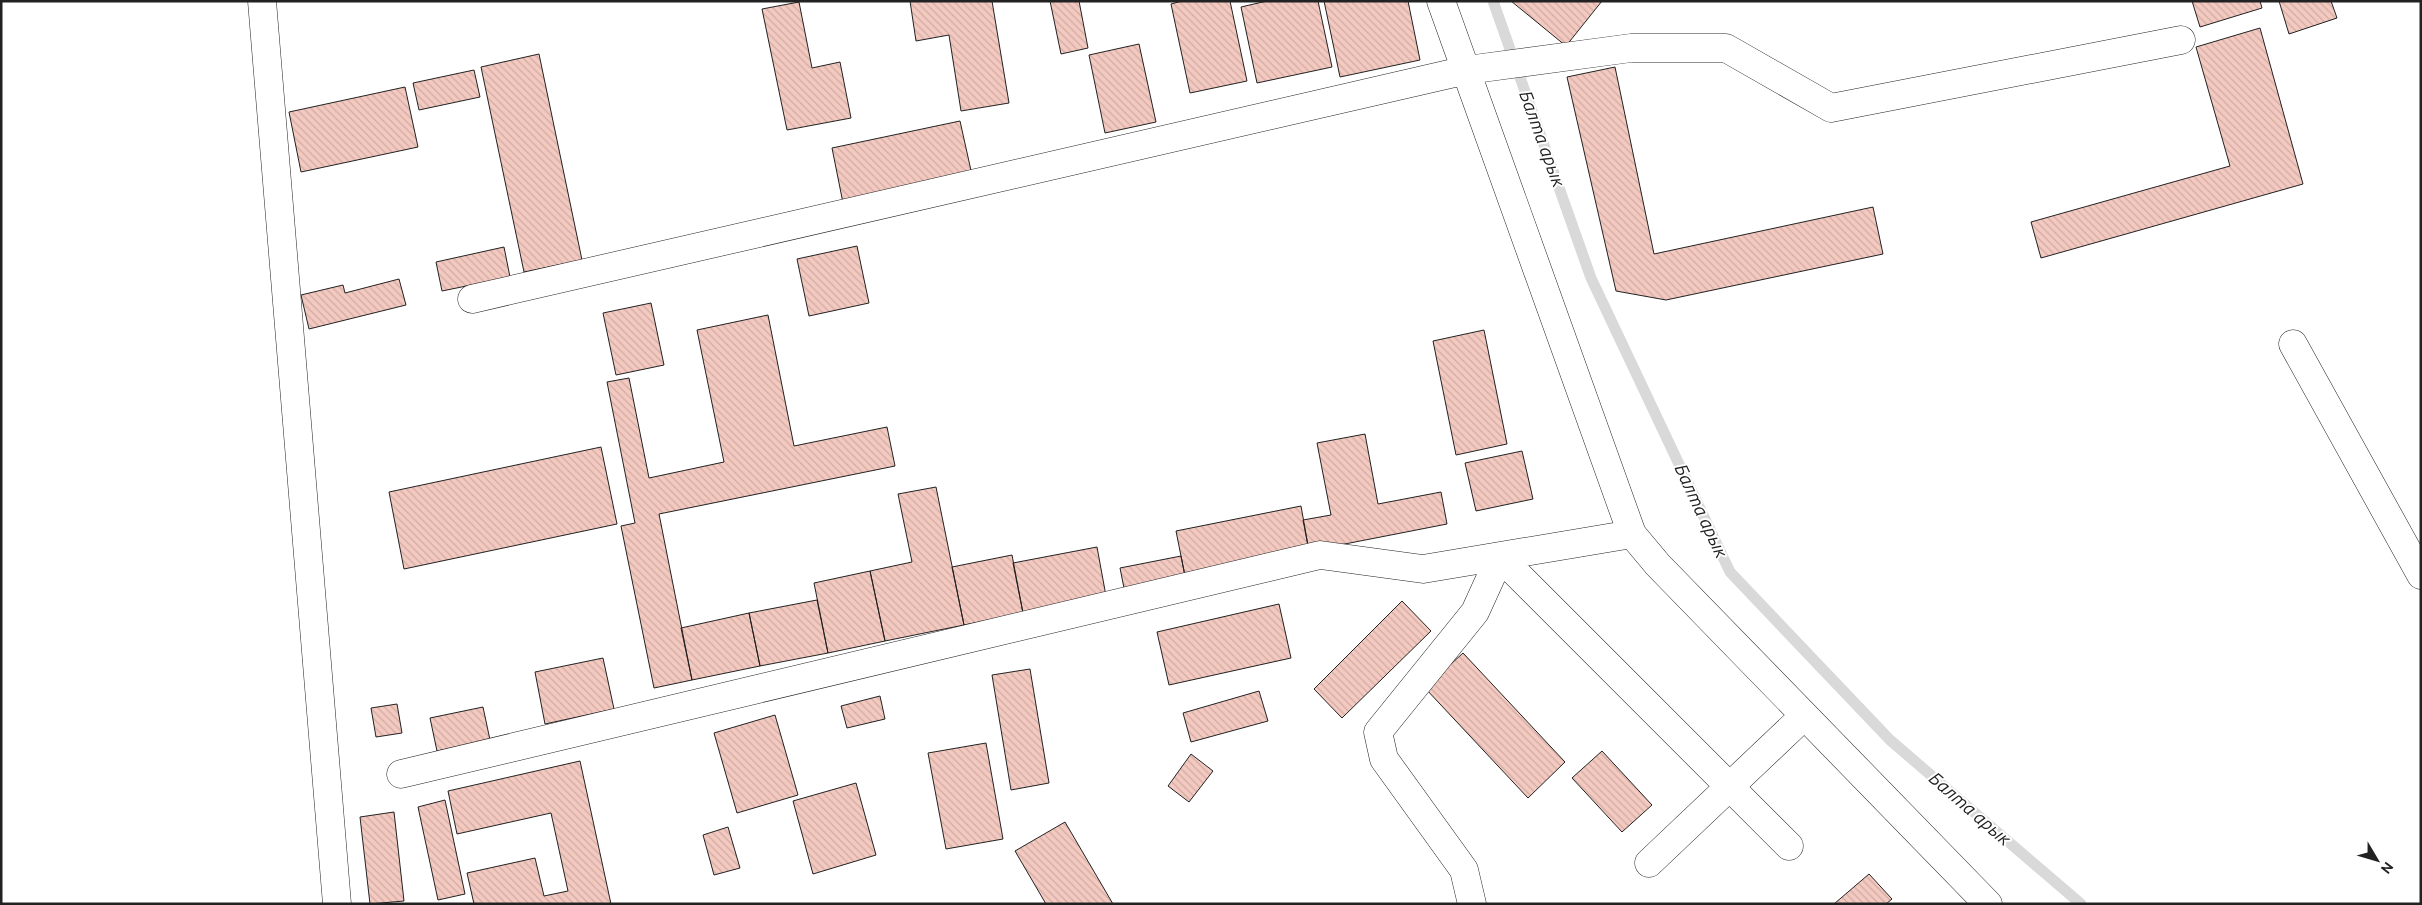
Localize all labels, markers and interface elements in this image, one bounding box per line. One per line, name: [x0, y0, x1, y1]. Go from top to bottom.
water label: Балта арык: [1516, 88, 1570, 190]
water label: Балта арык: [1671, 460, 1733, 561]
water label: Балта арык: [1926, 767, 2016, 849]
north arrow: [2352, 835, 2402, 885]
text: N: [2378, 859, 2397, 877]

